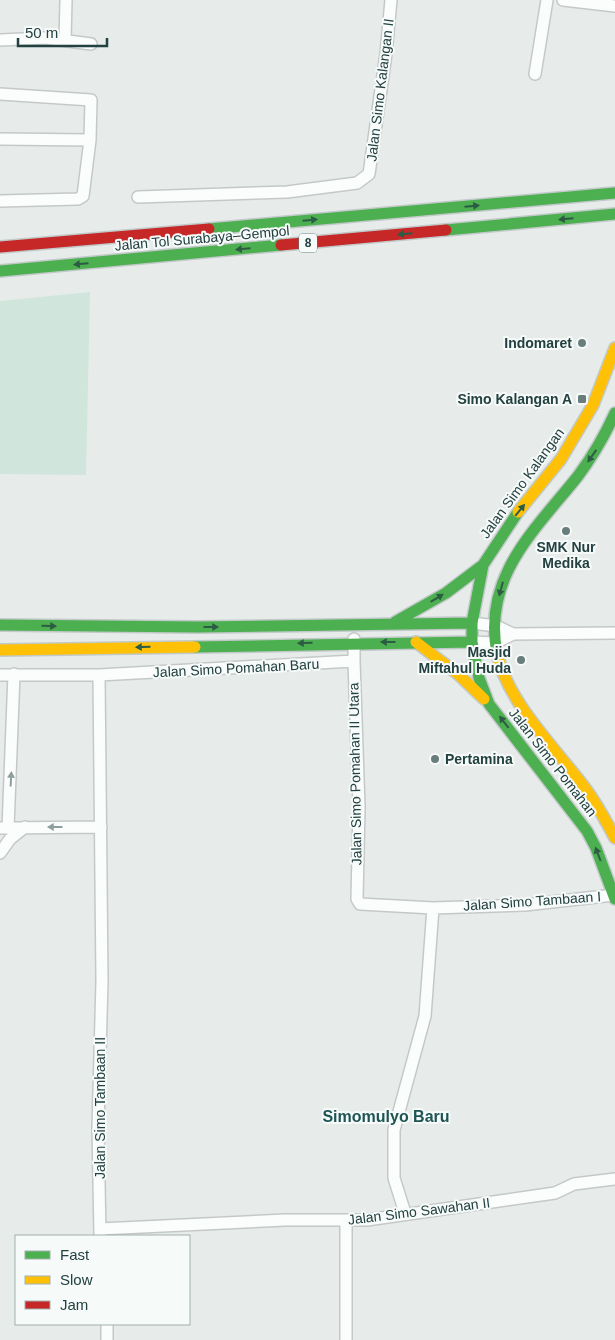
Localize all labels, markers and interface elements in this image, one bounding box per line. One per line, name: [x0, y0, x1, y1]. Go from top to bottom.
scale bar: [18, 15, 106, 47]
street label: Jalan Simo Kalangan II: [363, 18, 397, 162]
text: 50 m: [25, 24, 58, 41]
one-way arrow: [464, 201, 480, 209]
one-way arrow: [302, 215, 318, 223]
one-way arrow: [558, 215, 574, 223]
street label: Jalan Tol Surabaya–Gempol: [114, 222, 290, 254]
one-way arrow: [396, 230, 412, 238]
road number: 8: [299, 234, 317, 252]
one-way arrow: [235, 245, 251, 253]
one-way arrow: [73, 260, 89, 268]
place label: Indomaret: [504, 335, 572, 351]
marker: Indomaret: [576, 337, 588, 349]
place label: Simo Kalangan A: [457, 391, 572, 407]
marker: Simo Kalangan A: [576, 393, 588, 405]
street label: Jalan Simo Kalangan: [477, 425, 567, 541]
one-way arrow: [587, 449, 597, 463]
one-way arrow: [514, 504, 525, 517]
marker: SMK Nur Medika: [560, 525, 572, 537]
place label: SMK Nur Medika: [536, 539, 596, 571]
one-way arrow: [497, 581, 505, 596]
one-way arrow: [430, 594, 443, 603]
one-way arrow: [41, 623, 57, 631]
one-way arrow: [203, 623, 219, 631]
one-way arrow: [380, 638, 396, 646]
one-way arrow: [297, 639, 313, 647]
one-way arrow: [134, 643, 150, 651]
place label: Masjid Miftahul Huda: [418, 644, 511, 676]
marker: Masjid Miftahul Huda: [515, 654, 527, 666]
street label: Jalan Simo Pomahan Baru: [152, 656, 320, 680]
street label: Jalan Simo Pomahan II Utara: [345, 682, 365, 866]
street label: Jalan Simo Pomahan: [506, 705, 600, 819]
one-way arrow: [498, 716, 509, 729]
place label: Pertamina: [445, 751, 513, 767]
marker: Pertamina: [429, 753, 441, 765]
one-way arrow: [7, 771, 15, 787]
one-way arrow: [47, 823, 63, 831]
one-way arrow: [594, 846, 601, 861]
street label: Jalan Simo Tambaan I: [462, 888, 602, 914]
street label: Jalan Simo Tambaan II: [92, 1037, 108, 1179]
district label: Simomulyo Baru: [322, 1108, 450, 1125]
street label: Jalan Simo Sawahan II: [347, 1194, 491, 1228]
legend: [15, 1235, 190, 1325]
text: Fast: [60, 1246, 90, 1263]
text: Slow: [60, 1271, 93, 1288]
text: Jam: [60, 1296, 88, 1313]

